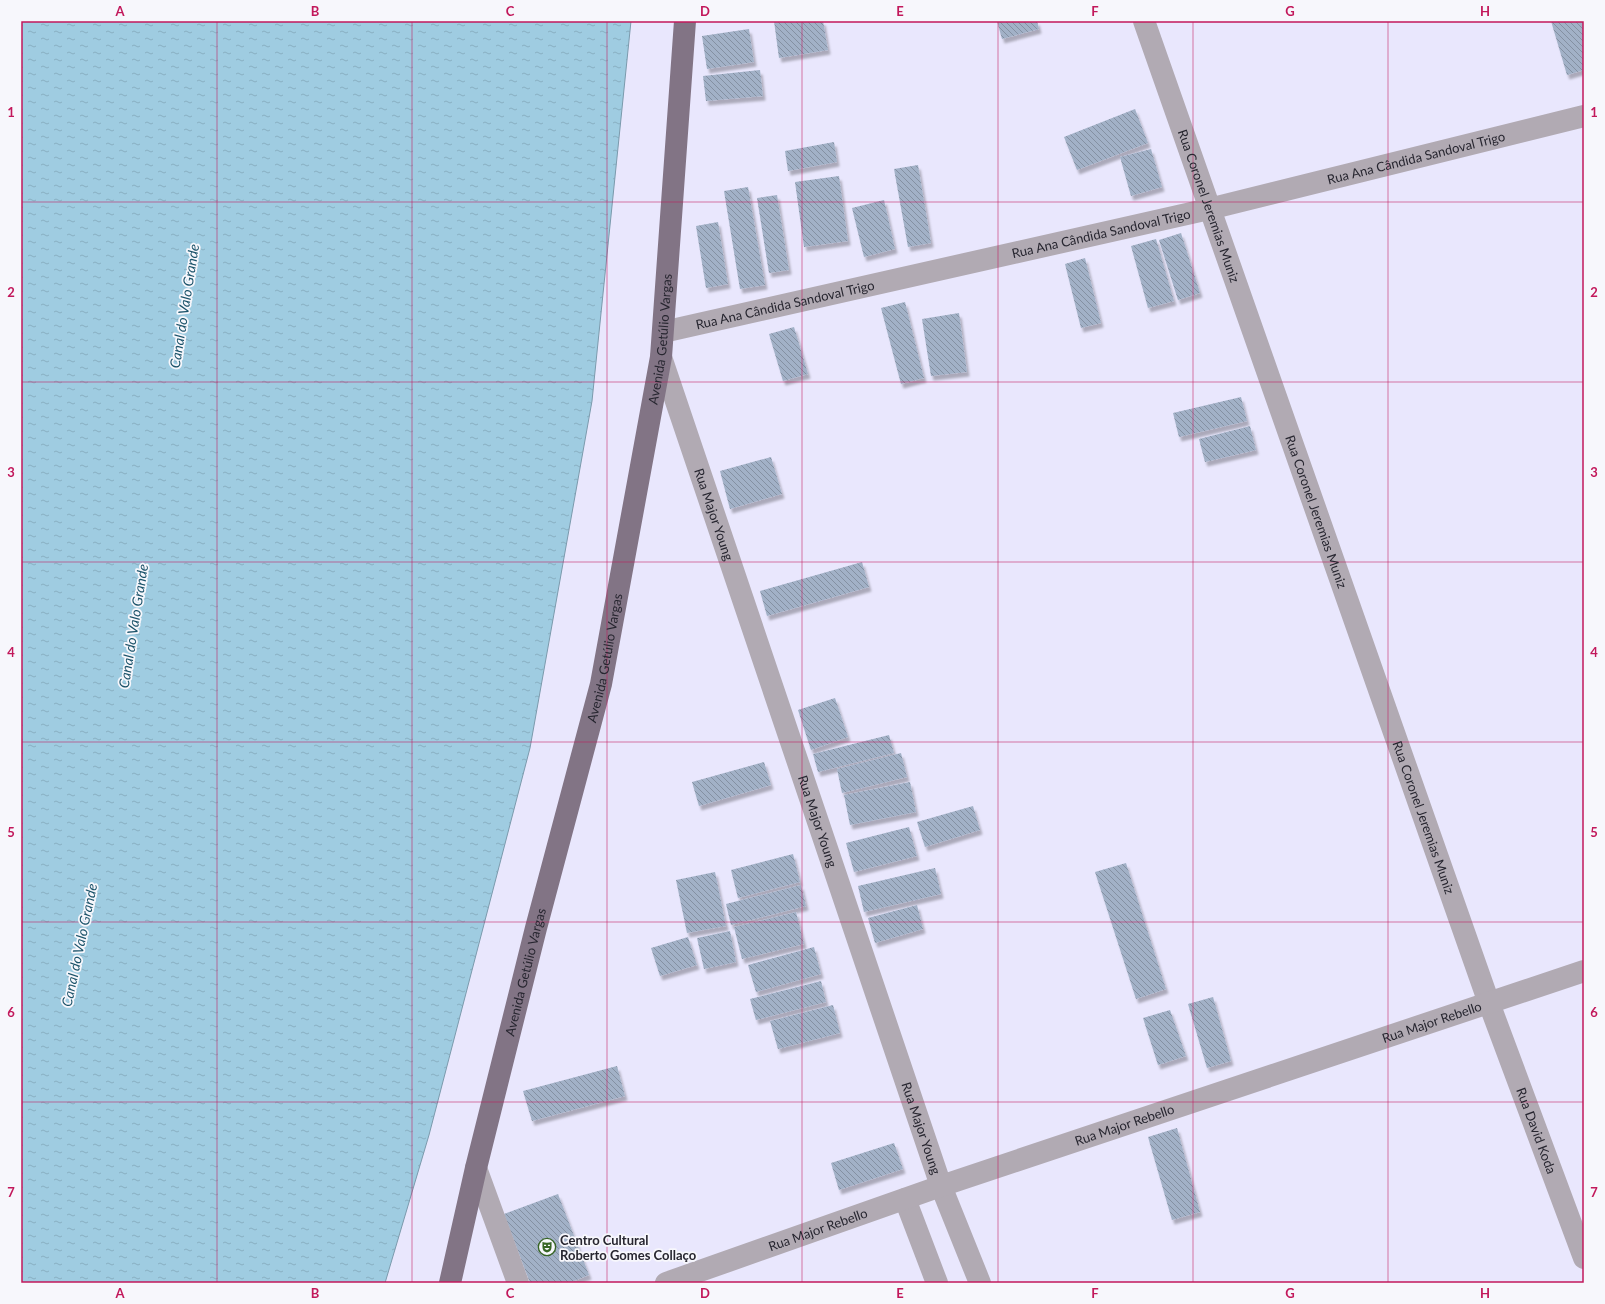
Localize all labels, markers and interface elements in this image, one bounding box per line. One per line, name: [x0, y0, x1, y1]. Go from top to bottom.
text: A: [114, 3, 125, 19]
text: B: [311, 3, 320, 19]
text: C: [506, 3, 515, 19]
text: D: [700, 3, 710, 19]
text: E: [896, 3, 904, 19]
text: F: [1091, 3, 1099, 19]
text: G: [1285, 3, 1295, 19]
text: H: [1480, 3, 1490, 19]
text: 1: [7, 104, 15, 120]
text: 1: [1590, 104, 1598, 120]
street label: Rua Coronel Jeremias Muniz: [1175, 127, 1243, 285]
street label: Rua Ana Cândida Sandoval Trigo: [1325, 128, 1507, 187]
street label: Rua Ana Cândida Sandoval Trigo: [1010, 205, 1192, 261]
water label: Canal do Valo Grande: [166, 242, 202, 369]
street label: Avenida Getúlio Vargas: [644, 273, 675, 406]
street label: Rua Ana Cândida Sandoval Trigo: [694, 277, 876, 332]
text: 2: [7, 284, 15, 300]
text: 2: [1590, 284, 1598, 300]
street label: Rua Coronel Jeremias Muniz: [1282, 433, 1351, 590]
text: 3: [7, 464, 15, 480]
text: 3: [1590, 464, 1598, 480]
street label: Rua Major Young: [691, 466, 737, 563]
water label: Canal do Valo Grande: [115, 562, 151, 689]
street label: Avenida Getúlio Vargas: [583, 592, 626, 724]
text: 4: [7, 644, 15, 660]
text: 4: [1590, 644, 1598, 660]
street label: Rua Coronel Jeremias Muniz: [1390, 739, 1458, 896]
street label: Rua Major Young: [795, 773, 841, 870]
text: 5: [7, 824, 15, 840]
text: 5: [1590, 824, 1598, 840]
water label: Canal do Valo Grande: [58, 882, 100, 1008]
street label: Avenida Getúlio Vargas: [501, 906, 549, 1038]
street label: Rua Major Rebello: [1380, 998, 1483, 1046]
text: 6: [7, 1004, 15, 1020]
text: 6: [1590, 1004, 1598, 1020]
street label: Rua Major Young: [898, 1080, 945, 1177]
street label: Rua David Koda: [1513, 1085, 1560, 1176]
street label: Rua Major Rebello: [1073, 1101, 1176, 1149]
text: 7: [7, 1184, 15, 1200]
text: 7: [1590, 1184, 1598, 1200]
street label: Rua Major Rebello: [766, 1205, 869, 1254]
place label: Centro Cultural Roberto Gomes Collaço: [560, 1232, 697, 1263]
theatre icon: Centro Cultural Roberto Gomes Collaço: [537, 1237, 557, 1257]
text: A: [114, 1285, 125, 1301]
text: B: [311, 1285, 320, 1301]
text: C: [506, 1285, 515, 1301]
text: D: [700, 1285, 710, 1301]
text: E: [896, 1285, 904, 1301]
text: F: [1091, 1285, 1099, 1301]
text: G: [1285, 1285, 1295, 1301]
text: H: [1480, 1285, 1490, 1301]

